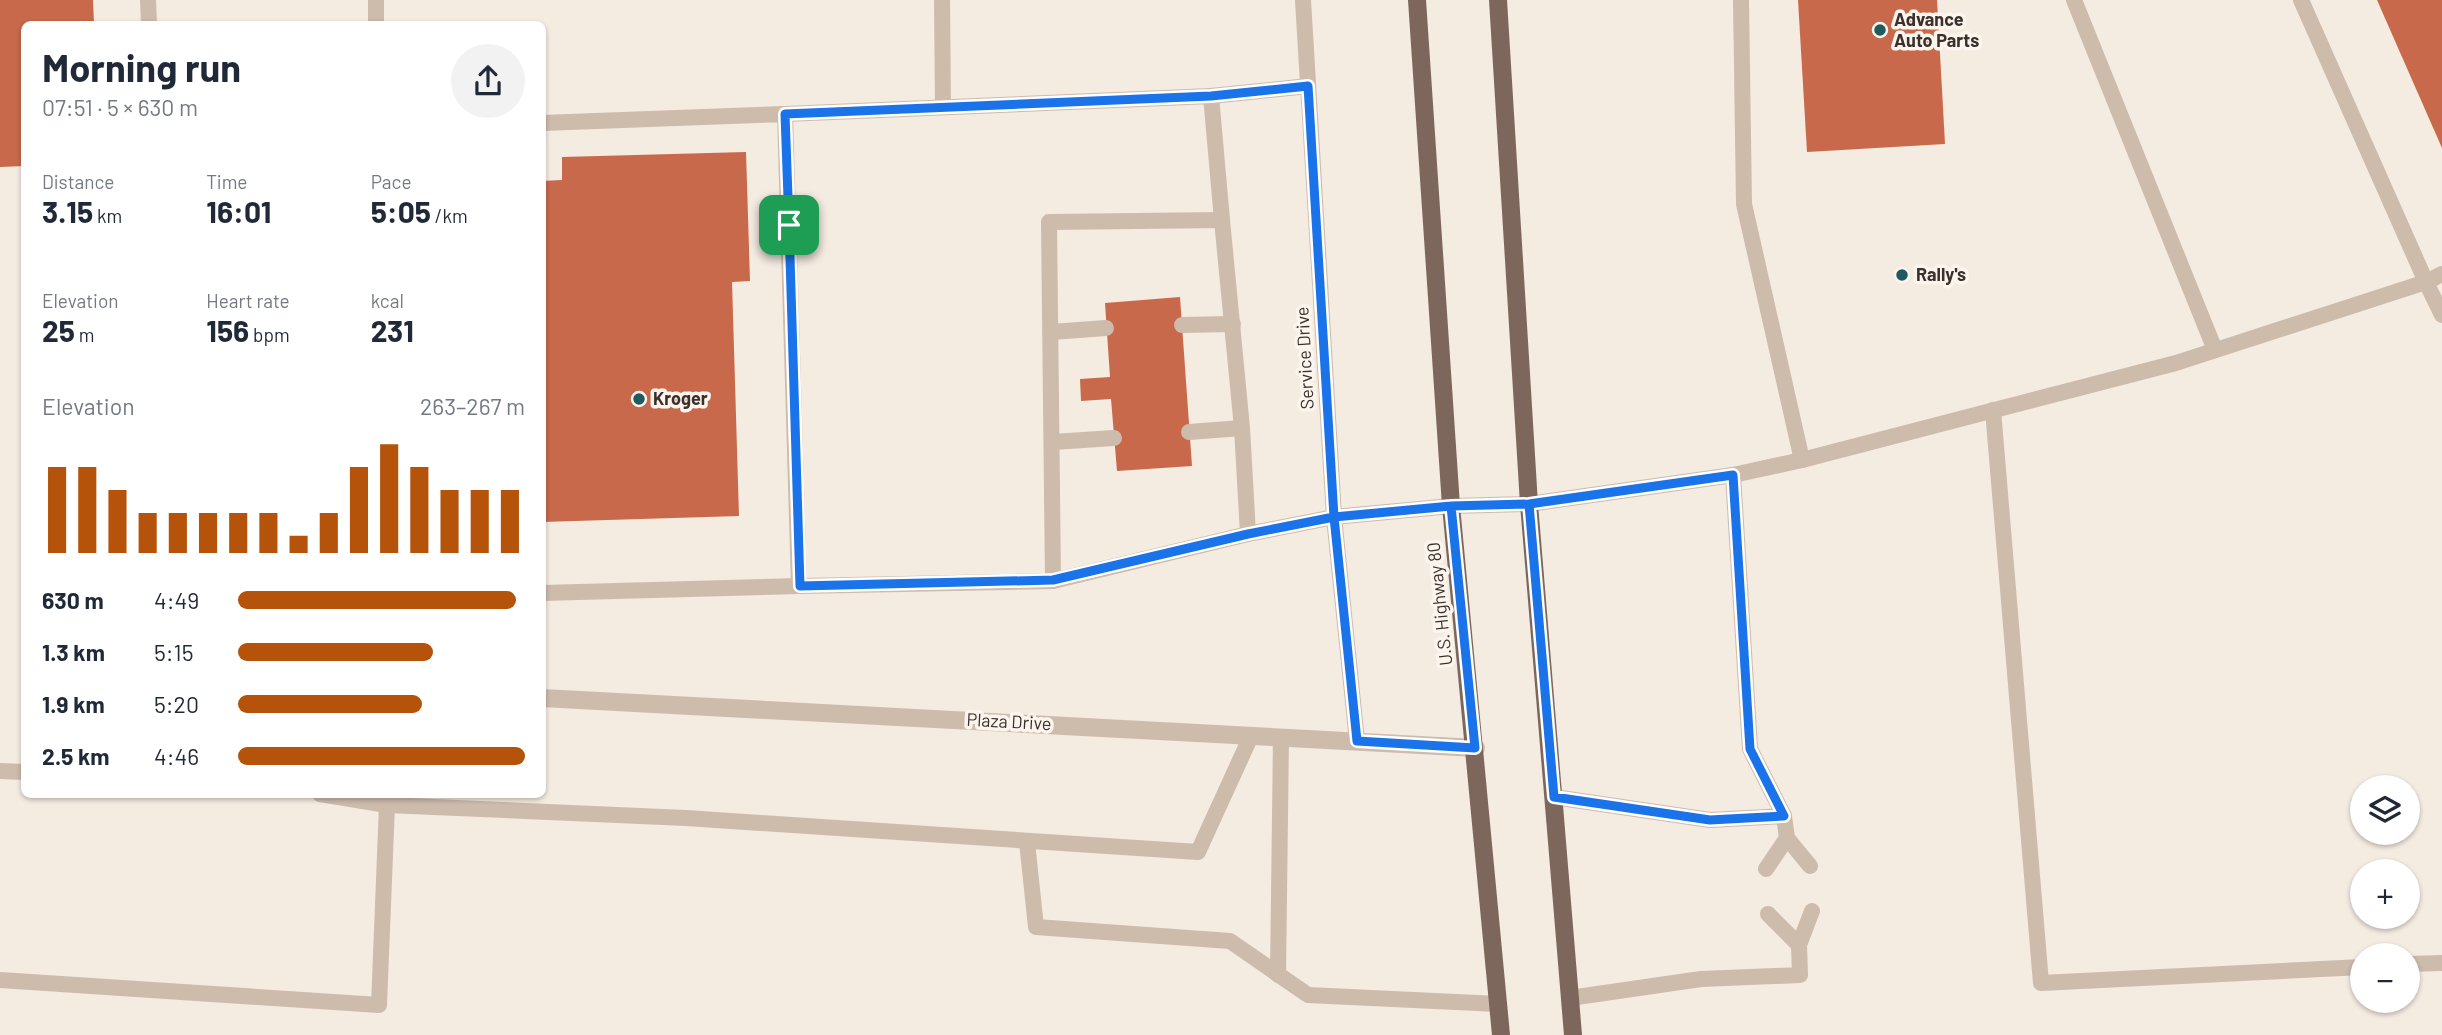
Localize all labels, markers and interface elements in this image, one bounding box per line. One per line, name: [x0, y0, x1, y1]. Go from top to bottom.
place label: Advance Auto Parts: [1894, 8, 1979, 51]
marker: Advance Auto Parts: [1872, 22, 1888, 38]
text: Morning run: [42, 44, 241, 90]
button: share: [451, 44, 525, 118]
text: 07:51 · 5 × 630 m: [42, 93, 198, 121]
text: Distance: [42, 170, 114, 193]
text: Time: [206, 170, 247, 193]
text: Pace: [371, 170, 412, 193]
text: 3.15: [42, 193, 93, 229]
text: 16:01: [206, 193, 271, 229]
text: 5:05: [371, 193, 431, 229]
pin: [759, 195, 819, 255]
text: km: [93, 204, 122, 227]
text: /km: [431, 204, 468, 227]
icon: arrive: [770, 206, 808, 244]
place label: Rally's: [1916, 263, 1966, 285]
marker: Rally's: [1894, 267, 1910, 283]
text: Elevation: [42, 289, 119, 312]
text: Heart rate: [206, 289, 290, 312]
text: kcal: [371, 289, 404, 312]
street label: Service Drive: [1290, 306, 1318, 410]
text: 25: [42, 312, 75, 348]
text: 156: [206, 312, 249, 348]
text: 231: [371, 312, 414, 348]
text: m: [75, 323, 95, 346]
text: bpm: [249, 323, 290, 346]
place label: Kroger: [653, 387, 708, 409]
marker: Kroger: [631, 391, 647, 407]
text: Elevation: [42, 392, 135, 420]
text: 263–267 m: [420, 392, 525, 420]
street label: U.S. Highway 80: [1422, 541, 1456, 667]
text: 630 m: [42, 586, 104, 614]
text: 4:49: [154, 586, 199, 614]
text: 1.3 km: [42, 638, 105, 666]
text: 5:15: [154, 638, 194, 666]
text: 1.9 km: [42, 690, 105, 718]
text: 5:20: [154, 690, 199, 718]
street label: Plaza Drive: [966, 708, 1052, 734]
text: 2.5 km: [42, 742, 110, 770]
text: 4:46: [154, 742, 199, 770]
map controls: [2350, 775, 2420, 1013]
button: layers: [2350, 775, 2420, 845]
button: +: [2350, 859, 2420, 929]
button: −: [2350, 943, 2420, 1013]

